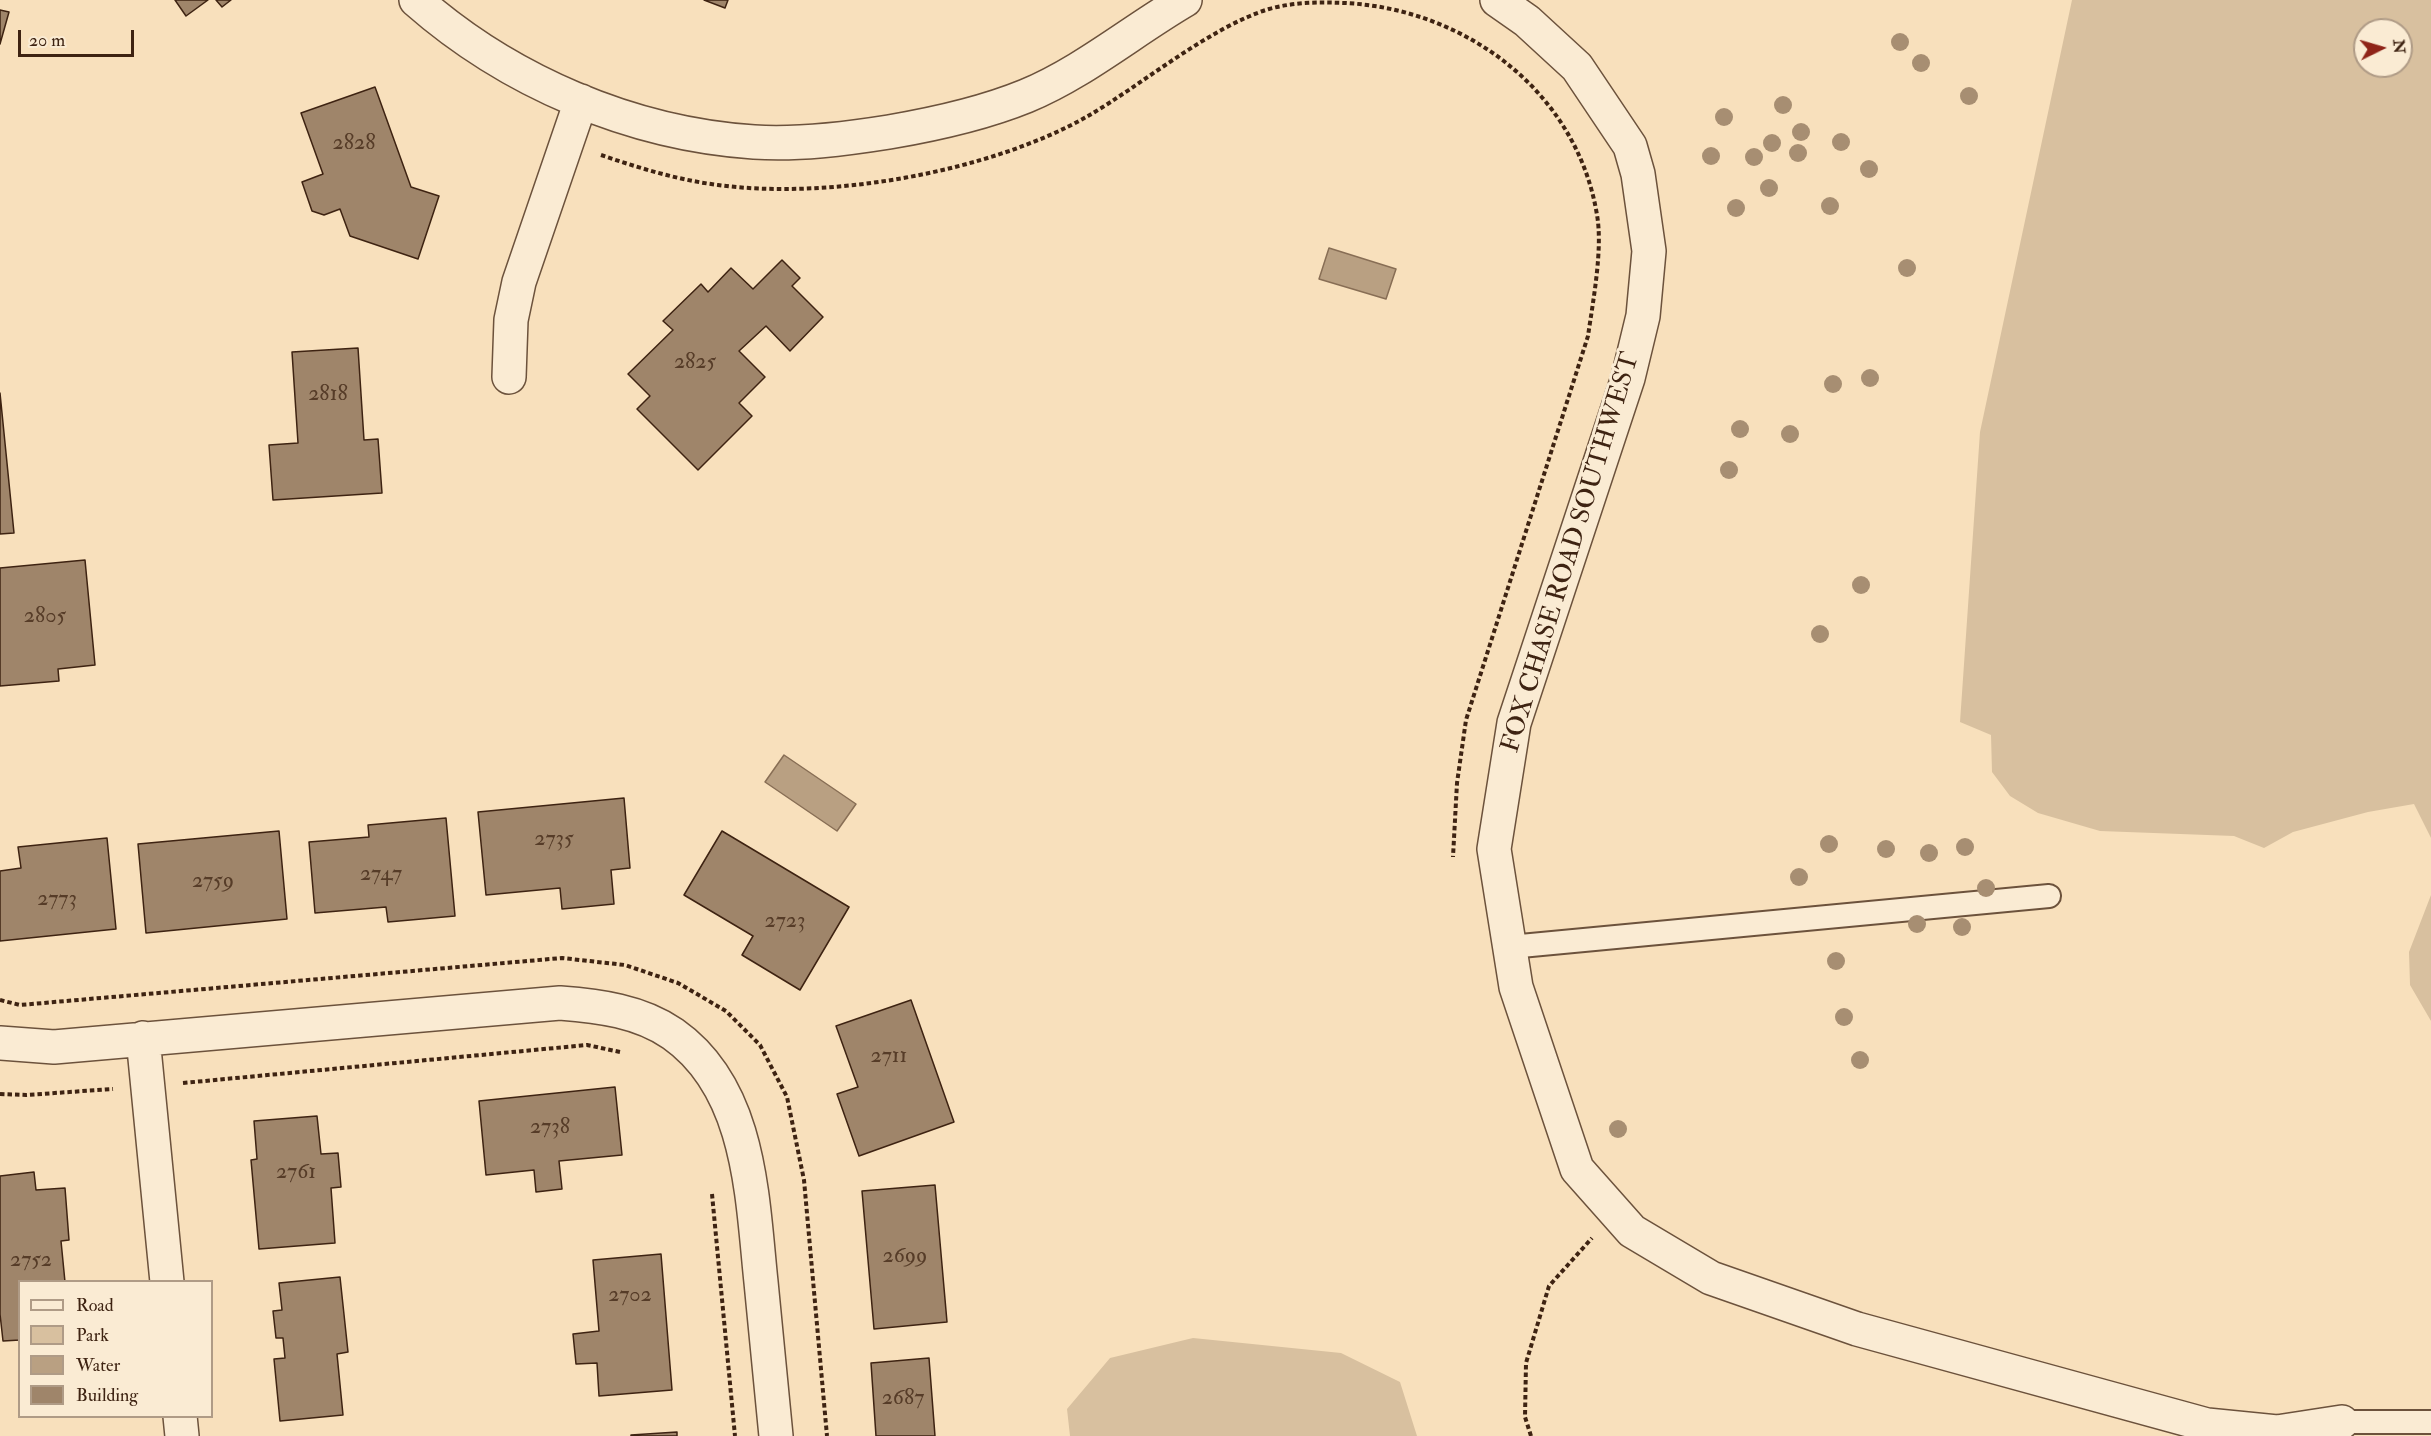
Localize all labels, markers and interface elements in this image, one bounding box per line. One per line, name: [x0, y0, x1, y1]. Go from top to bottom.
scale bar: [21, 18, 136, 56]
north arrow: [2353, 18, 2413, 78]
text: 20 m: [29, 29, 65, 52]
text: N: [2388, 39, 2410, 55]
house number: 2828: [333, 131, 375, 157]
street label: FOX CHASE ROAD SOUTHWEST: [1496, 349, 1648, 757]
house number: 2825: [674, 350, 716, 376]
house number: 2818: [308, 382, 348, 408]
house number: 2805: [24, 604, 66, 630]
house number: 2735: [534, 827, 574, 853]
house number: 2747: [360, 862, 402, 888]
house number: 2759: [192, 869, 234, 895]
house number: 2773: [37, 887, 77, 913]
house number: 2723: [765, 909, 805, 935]
house number: 2711: [871, 1044, 907, 1070]
house number: 2738: [530, 1115, 570, 1141]
house number: 2761: [276, 1160, 316, 1186]
house number: 2699: [883, 1244, 927, 1270]
house number: 2752: [10, 1248, 52, 1274]
legend: [18, 1280, 213, 1418]
house number: 2702: [608, 1283, 652, 1309]
text: Road: [76, 1294, 114, 1317]
text: Park: [76, 1324, 109, 1347]
text: Water: [76, 1354, 120, 1377]
text: Building: [76, 1384, 138, 1407]
house number: 2687: [882, 1386, 924, 1412]

